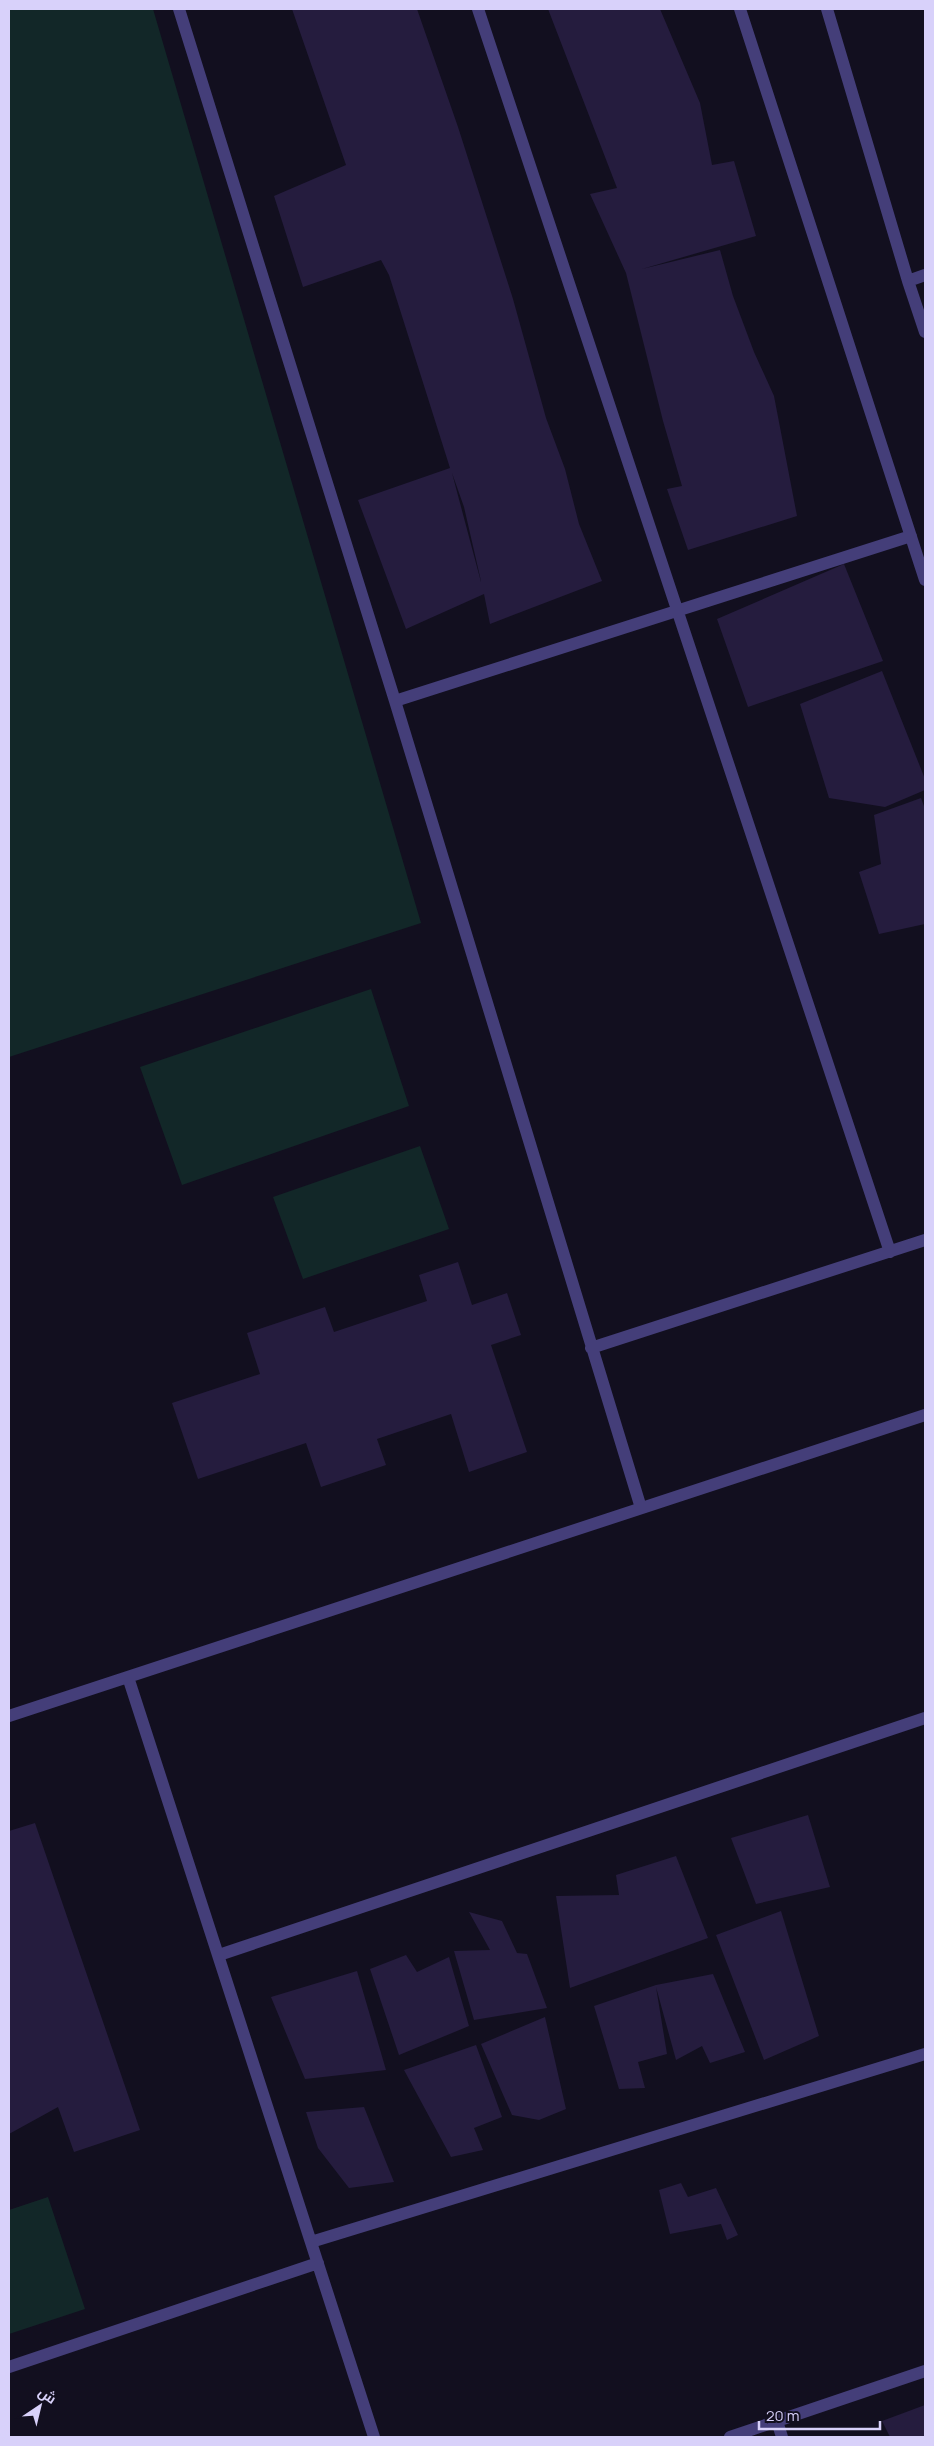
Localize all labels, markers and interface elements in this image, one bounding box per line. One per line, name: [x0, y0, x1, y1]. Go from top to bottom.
north arrow: [15, 2381, 65, 2431]
text: ش: [35, 2382, 61, 2408]
scale bar: [759, 2398, 880, 2430]
text: 20 m: [766, 2405, 799, 2426]

